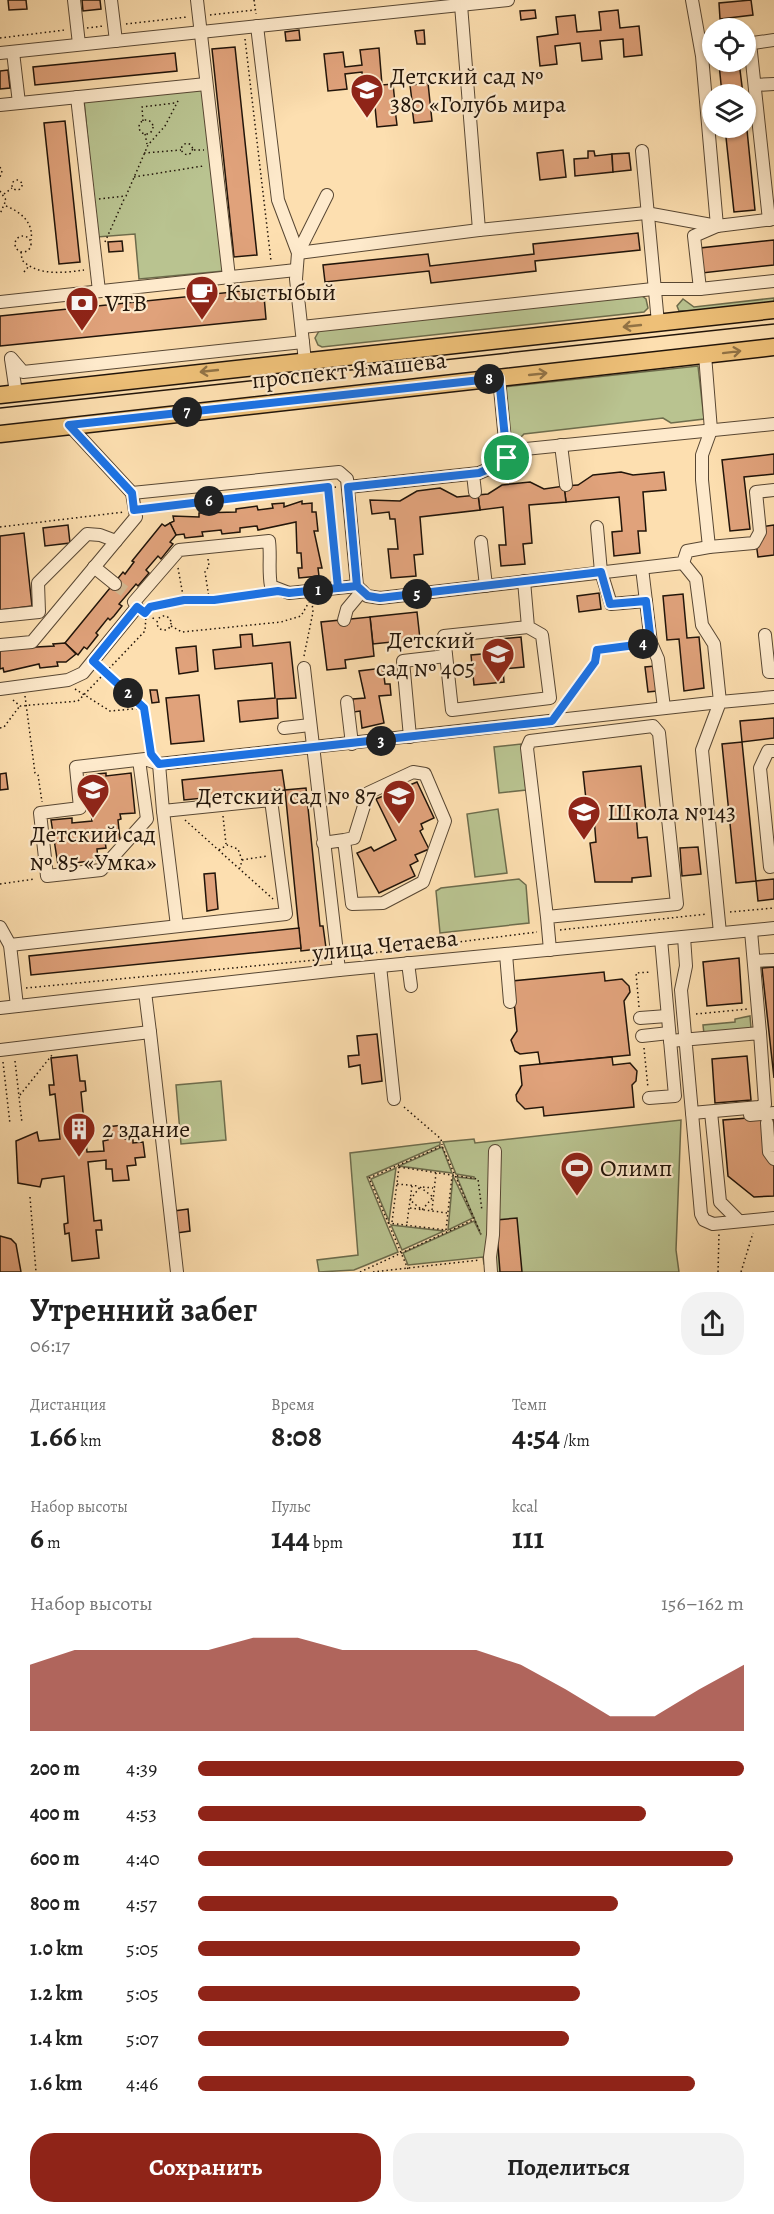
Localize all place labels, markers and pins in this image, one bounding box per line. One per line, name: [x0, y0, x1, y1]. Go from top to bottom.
place label: Детский сад № 380 «Голубь мира: [390, 60, 566, 120]
school or university icon: Детский сад № 380 «Голубь мира: [349, 72, 385, 119]
cafe icon: Кыстыбый: [184, 274, 220, 321]
place label: Кыстыбый: [225, 276, 336, 308]
bank icon: VTB: [64, 285, 100, 332]
place label: VTB: [104, 287, 147, 319]
pin: 8: [474, 364, 504, 394]
pin: 7: [172, 397, 202, 427]
pin: [481, 432, 532, 483]
pin: 6: [194, 486, 224, 516]
pin: 1: [303, 575, 333, 605]
pin: 5: [402, 579, 432, 609]
place label: Детский сад № 405: [376, 624, 475, 684]
pin: 4: [628, 629, 658, 659]
school or university icon: Детский сад № 405: [480, 636, 516, 683]
pin: 2: [113, 678, 143, 708]
pin: 3: [366, 726, 396, 756]
school or university icon: Детский сад № 85 «Умка»: [75, 772, 111, 819]
school or university icon: Детский сад № 87: [381, 778, 417, 825]
place label: Детский сад № 87: [196, 780, 377, 812]
school or university icon: Школа №143: [566, 794, 602, 841]
place label: Школа №143: [607, 796, 736, 828]
place label: Детский сад № 85 «Умка»: [30, 818, 156, 878]
building icon: 2 здание: [61, 1111, 97, 1158]
place label: 2 здание: [102, 1113, 190, 1145]
sports icon: Олимп: [559, 1150, 595, 1197]
place label: Олимп: [600, 1152, 672, 1184]

